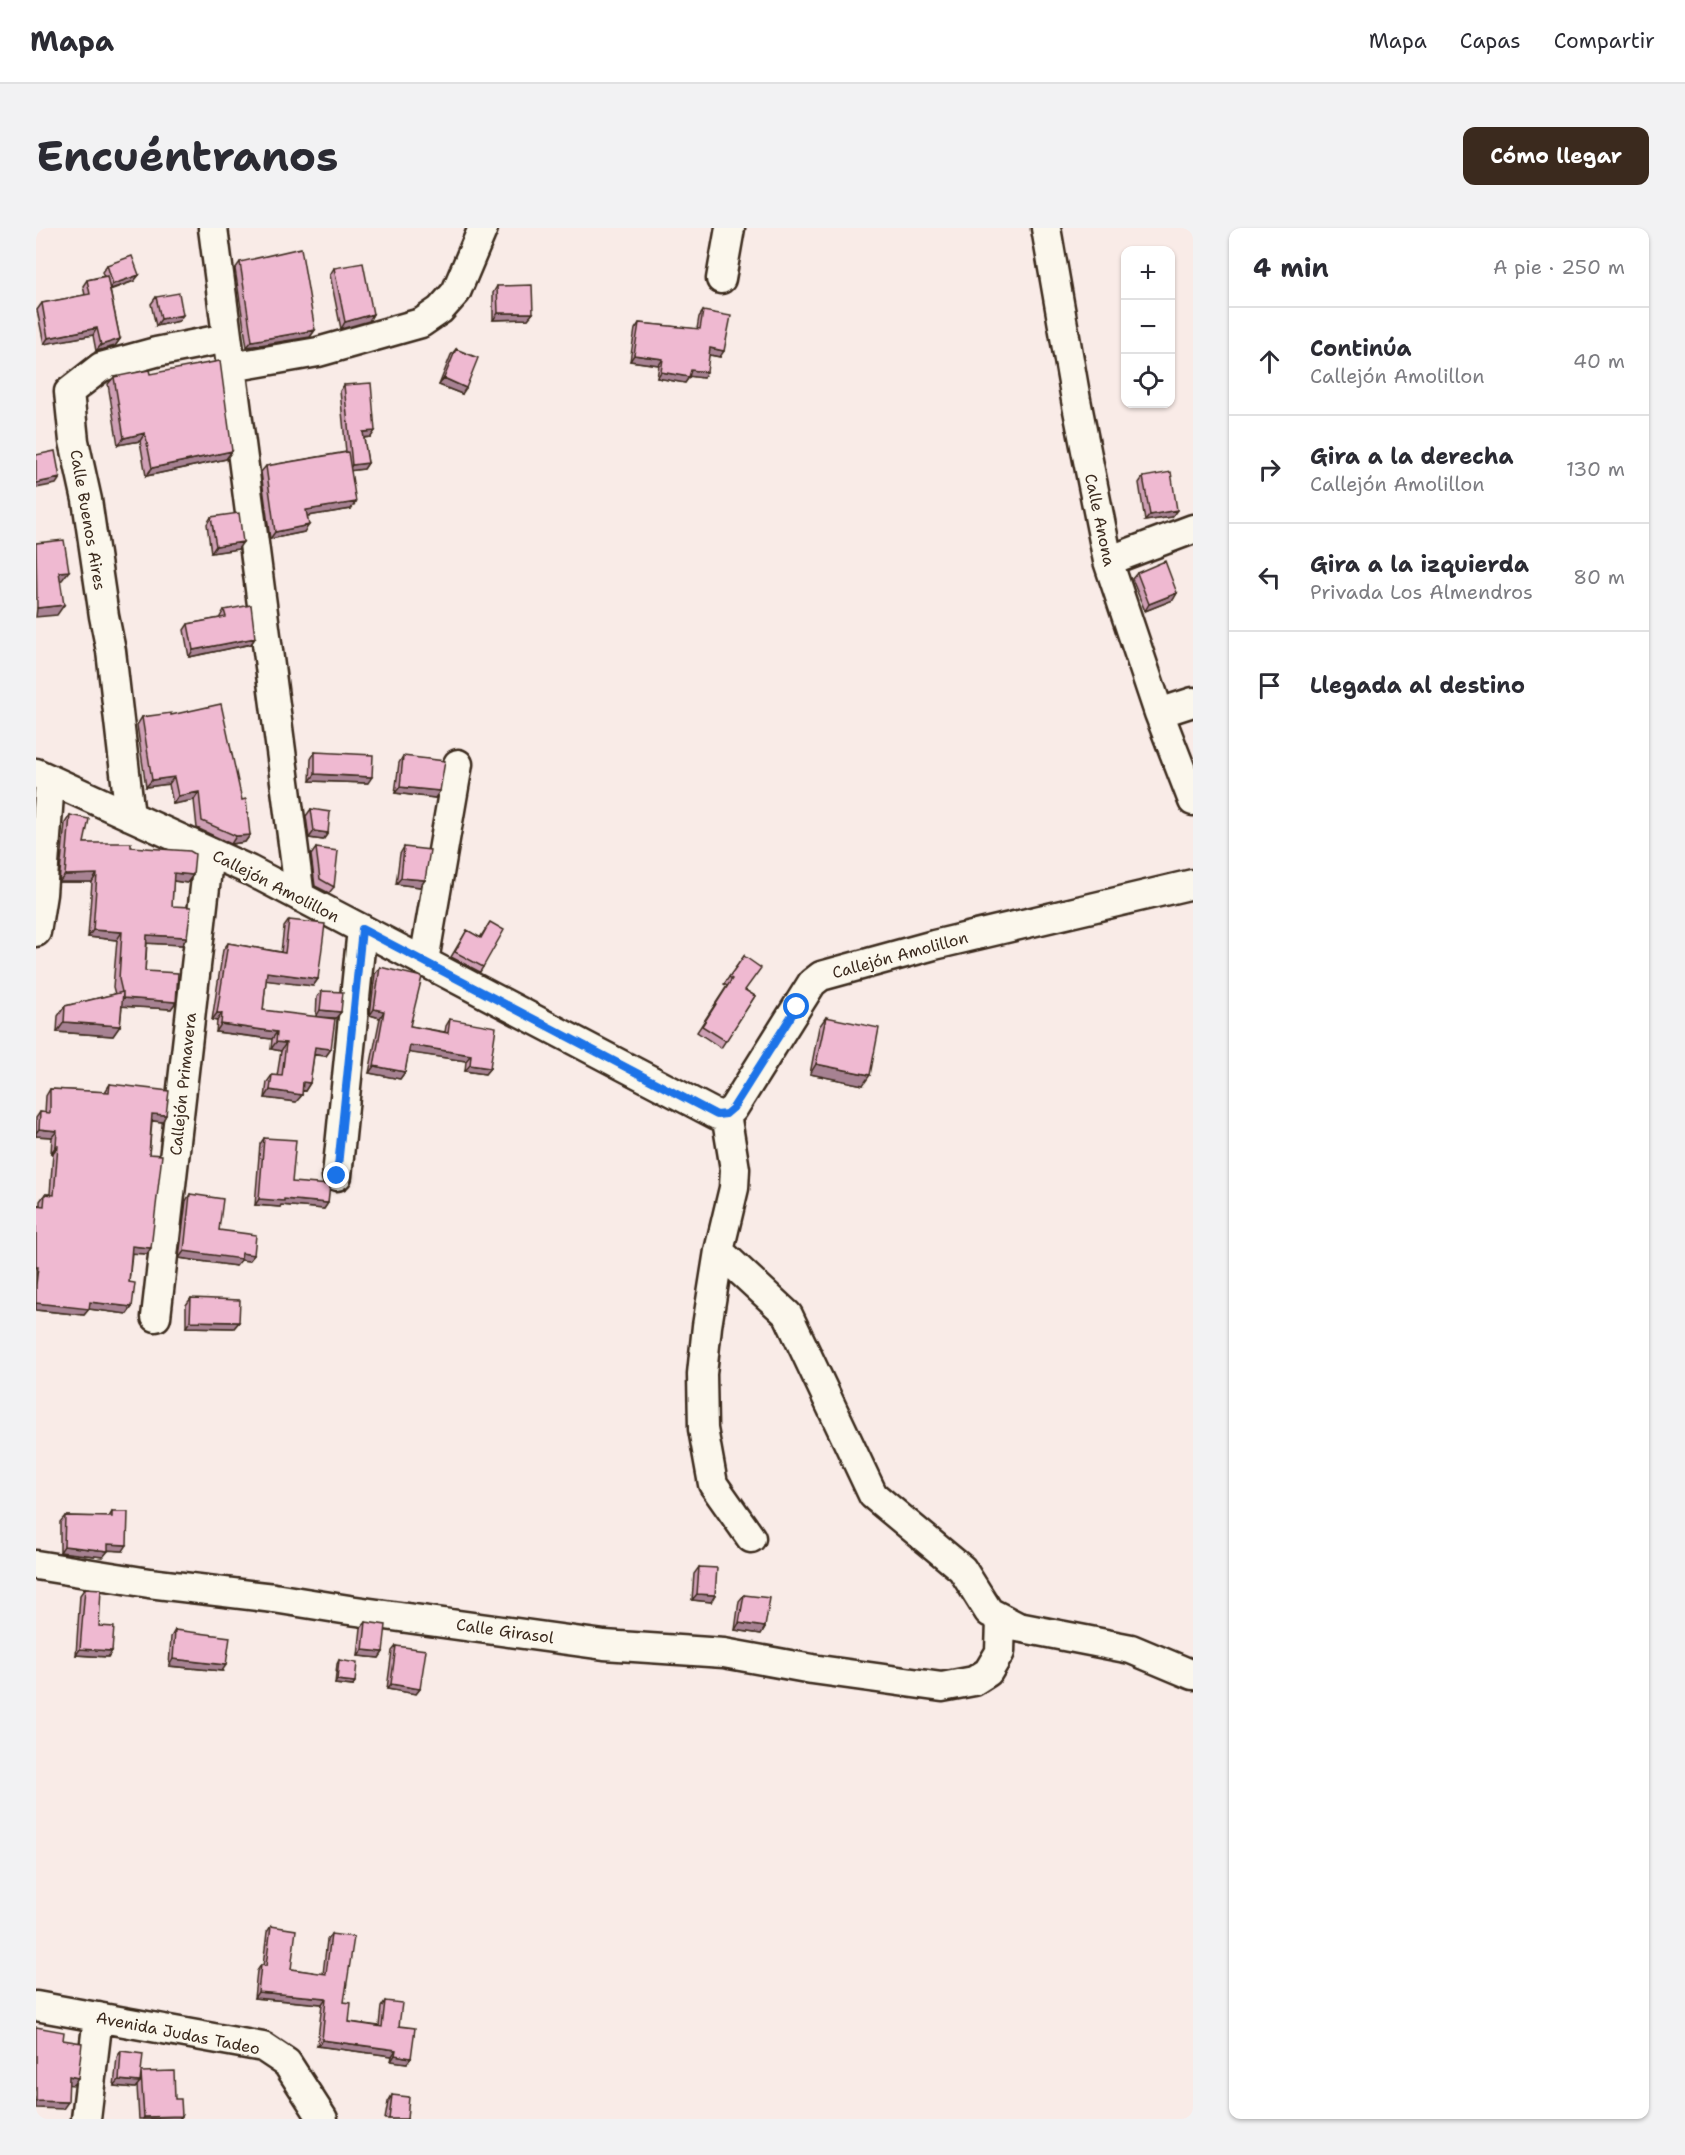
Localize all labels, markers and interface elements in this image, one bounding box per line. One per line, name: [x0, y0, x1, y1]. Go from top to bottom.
text: Mapa: [30, 22, 114, 60]
text: Mapa: [1369, 27, 1427, 55]
text: Capas: [1460, 27, 1521, 55]
text: Compartir: [1554, 27, 1655, 55]
button: Cómo llegar: [1463, 127, 1649, 185]
text: Encuéntranos: [36, 128, 338, 184]
map controls: [1121, 246, 1175, 408]
button: +: [1121, 246, 1175, 300]
text: 4 min: [1253, 250, 1329, 285]
text: A pie · 250 m: [1493, 254, 1625, 280]
button: −: [1121, 300, 1175, 354]
text: Continúa: [1310, 334, 1412, 363]
icon: ahead: [1253, 345, 1286, 378]
text: 40 m: [1573, 348, 1625, 374]
button: locate: [1121, 354, 1175, 408]
text: Callejón Amolillon: [1310, 363, 1485, 389]
text: Gira a la derecha: [1310, 442, 1514, 471]
street label: Calle Buenos Aires: [65, 448, 111, 592]
icon: right: [1253, 453, 1286, 486]
text: 130 m: [1566, 456, 1625, 482]
text: Callejón Amolillon: [1310, 471, 1485, 497]
street label: Calle Anona: [1080, 472, 1120, 568]
text: Gira a la izquierda: [1310, 550, 1529, 579]
icon: left: [1253, 561, 1286, 594]
text: 80 m: [1573, 564, 1625, 590]
text: Privada Los Almendros: [1310, 579, 1533, 605]
icon: arrive: [1253, 669, 1286, 702]
text: Llegada al destino: [1310, 671, 1525, 700]
street label: Callejón Amolillon: [209, 845, 343, 927]
street label: Callejón Amolillon: [830, 927, 970, 983]
route start: [783, 993, 809, 1019]
street label: Callejón Primavera: [165, 1011, 201, 1157]
route end: [323, 1162, 349, 1188]
street label: Calle Girasol: [455, 1614, 555, 1648]
street label: Avenida Judas Tadeo: [94, 2007, 262, 2059]

